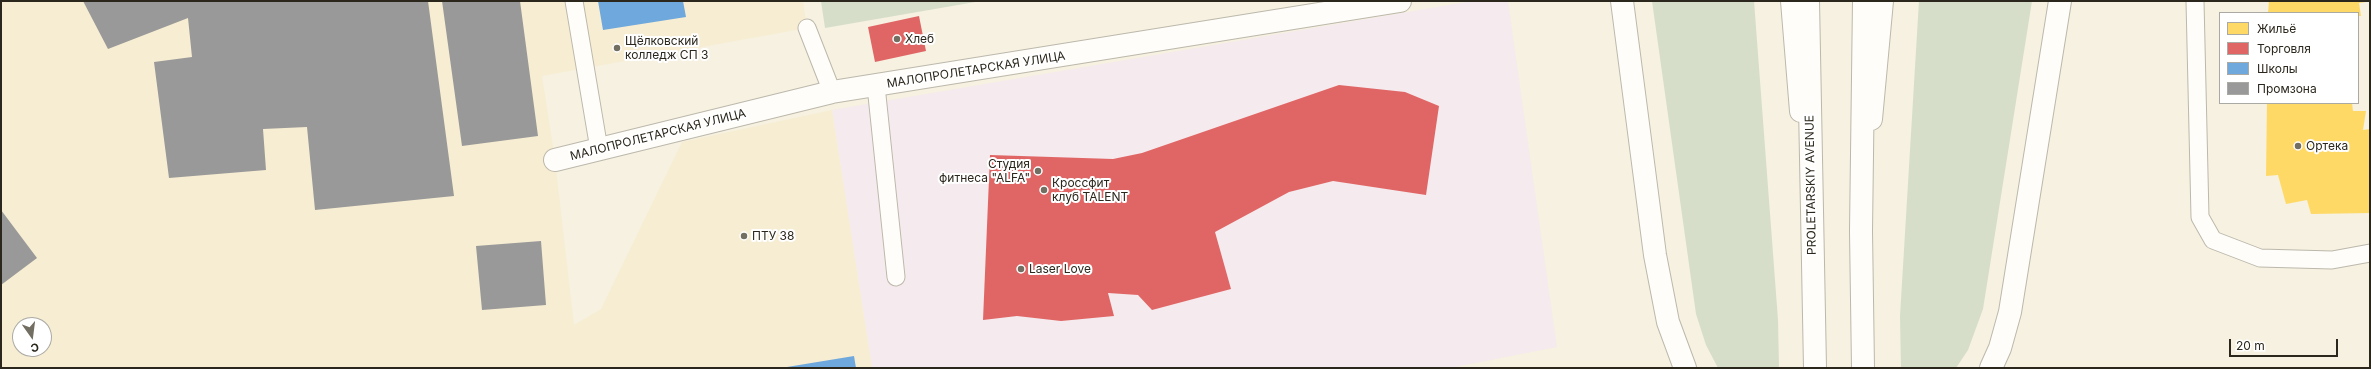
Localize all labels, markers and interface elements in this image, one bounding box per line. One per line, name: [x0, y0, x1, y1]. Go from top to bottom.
legend: [2219, 12, 2359, 104]
text: Жильё: [2257, 21, 2296, 36]
place label: Хлеб: [905, 32, 934, 46]
place label: Щёлковский колледж СП 3: [625, 34, 708, 62]
marker: Хлеб: [892, 34, 902, 44]
text: Торговля: [2257, 41, 2311, 56]
marker: Щёлковский колледж СП 3: [612, 43, 622, 53]
street label: МАЛОПРОЛЕТАРСКАЯ УЛИЦА: [886, 49, 1066, 91]
text: Школы: [2257, 61, 2298, 76]
text: Промзона: [2257, 81, 2317, 96]
street label: МАЛОПРОЛЕТАРСКАЯ УЛИЦА: [569, 106, 747, 164]
street label: PROLETARSKIY AVENUE: [1803, 115, 1819, 255]
place label: Ортека: [2306, 139, 2348, 153]
marker: Ортека: [2293, 141, 2303, 151]
place label: Студия фитнеса "ALFA": [939, 157, 1030, 185]
marker: Студия фитнеса "ALFA": [1033, 166, 1043, 176]
place label: Кроссфит клуб TALENT: [1052, 176, 1128, 204]
marker: Кроссфит клуб TALENT: [1039, 185, 1049, 195]
place label: ПТУ 38: [752, 229, 794, 243]
marker: ПТУ 38: [739, 231, 749, 241]
place label: Laser Love: [1029, 262, 1091, 276]
marker: Laser Love: [1016, 264, 1026, 274]
north arrow: [12, 317, 52, 357]
scale bar: [2231, 331, 2340, 357]
text: 20 m: [2236, 338, 2265, 353]
text: С: [29, 340, 40, 355]

